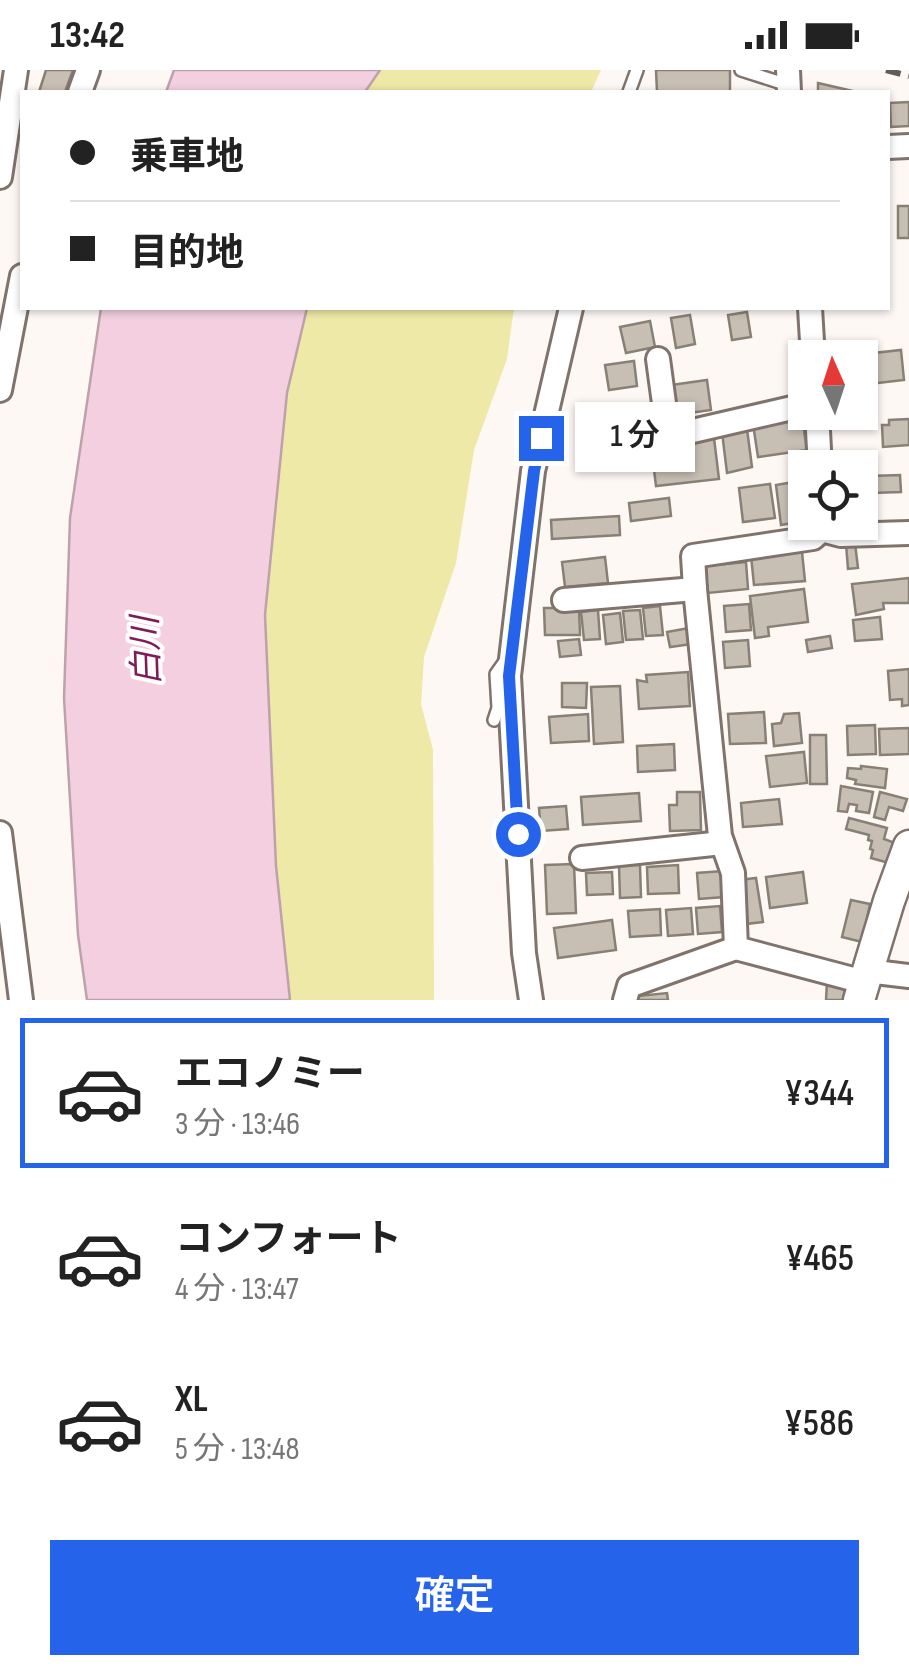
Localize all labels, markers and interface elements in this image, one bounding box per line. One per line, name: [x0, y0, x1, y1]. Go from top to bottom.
text: 13:42: [50, 13, 125, 58]
text: 乗車地: [130, 135, 244, 180]
text: 目的地: [130, 231, 244, 276]
north arrow: [788, 340, 878, 430]
map controls: [788, 340, 878, 540]
callout: 1 分: [576, 403, 696, 473]
route end: [519, 416, 564, 461]
text: 1 分: [611, 417, 660, 456]
button: locate: [788, 450, 878, 540]
water label: 白川: [124, 611, 170, 687]
route start: [496, 812, 541, 857]
icon: car: [55, 1048, 145, 1138]
text: エコノミー: [175, 1052, 365, 1097]
text: ¥344: [784, 1071, 854, 1116]
text: 3 分 · 13:46: [175, 1105, 300, 1144]
icon: car: [55, 1213, 145, 1303]
text: コンフォート: [175, 1217, 402, 1262]
text: ¥465: [785, 1236, 854, 1281]
text: 4 分 · 13:47: [175, 1270, 299, 1309]
text: XL: [175, 1377, 208, 1422]
icon: car: [55, 1378, 145, 1468]
text: ¥586: [784, 1401, 854, 1446]
text: 5 分 · 13:48: [175, 1430, 300, 1469]
button: 確定: [50, 1540, 859, 1655]

